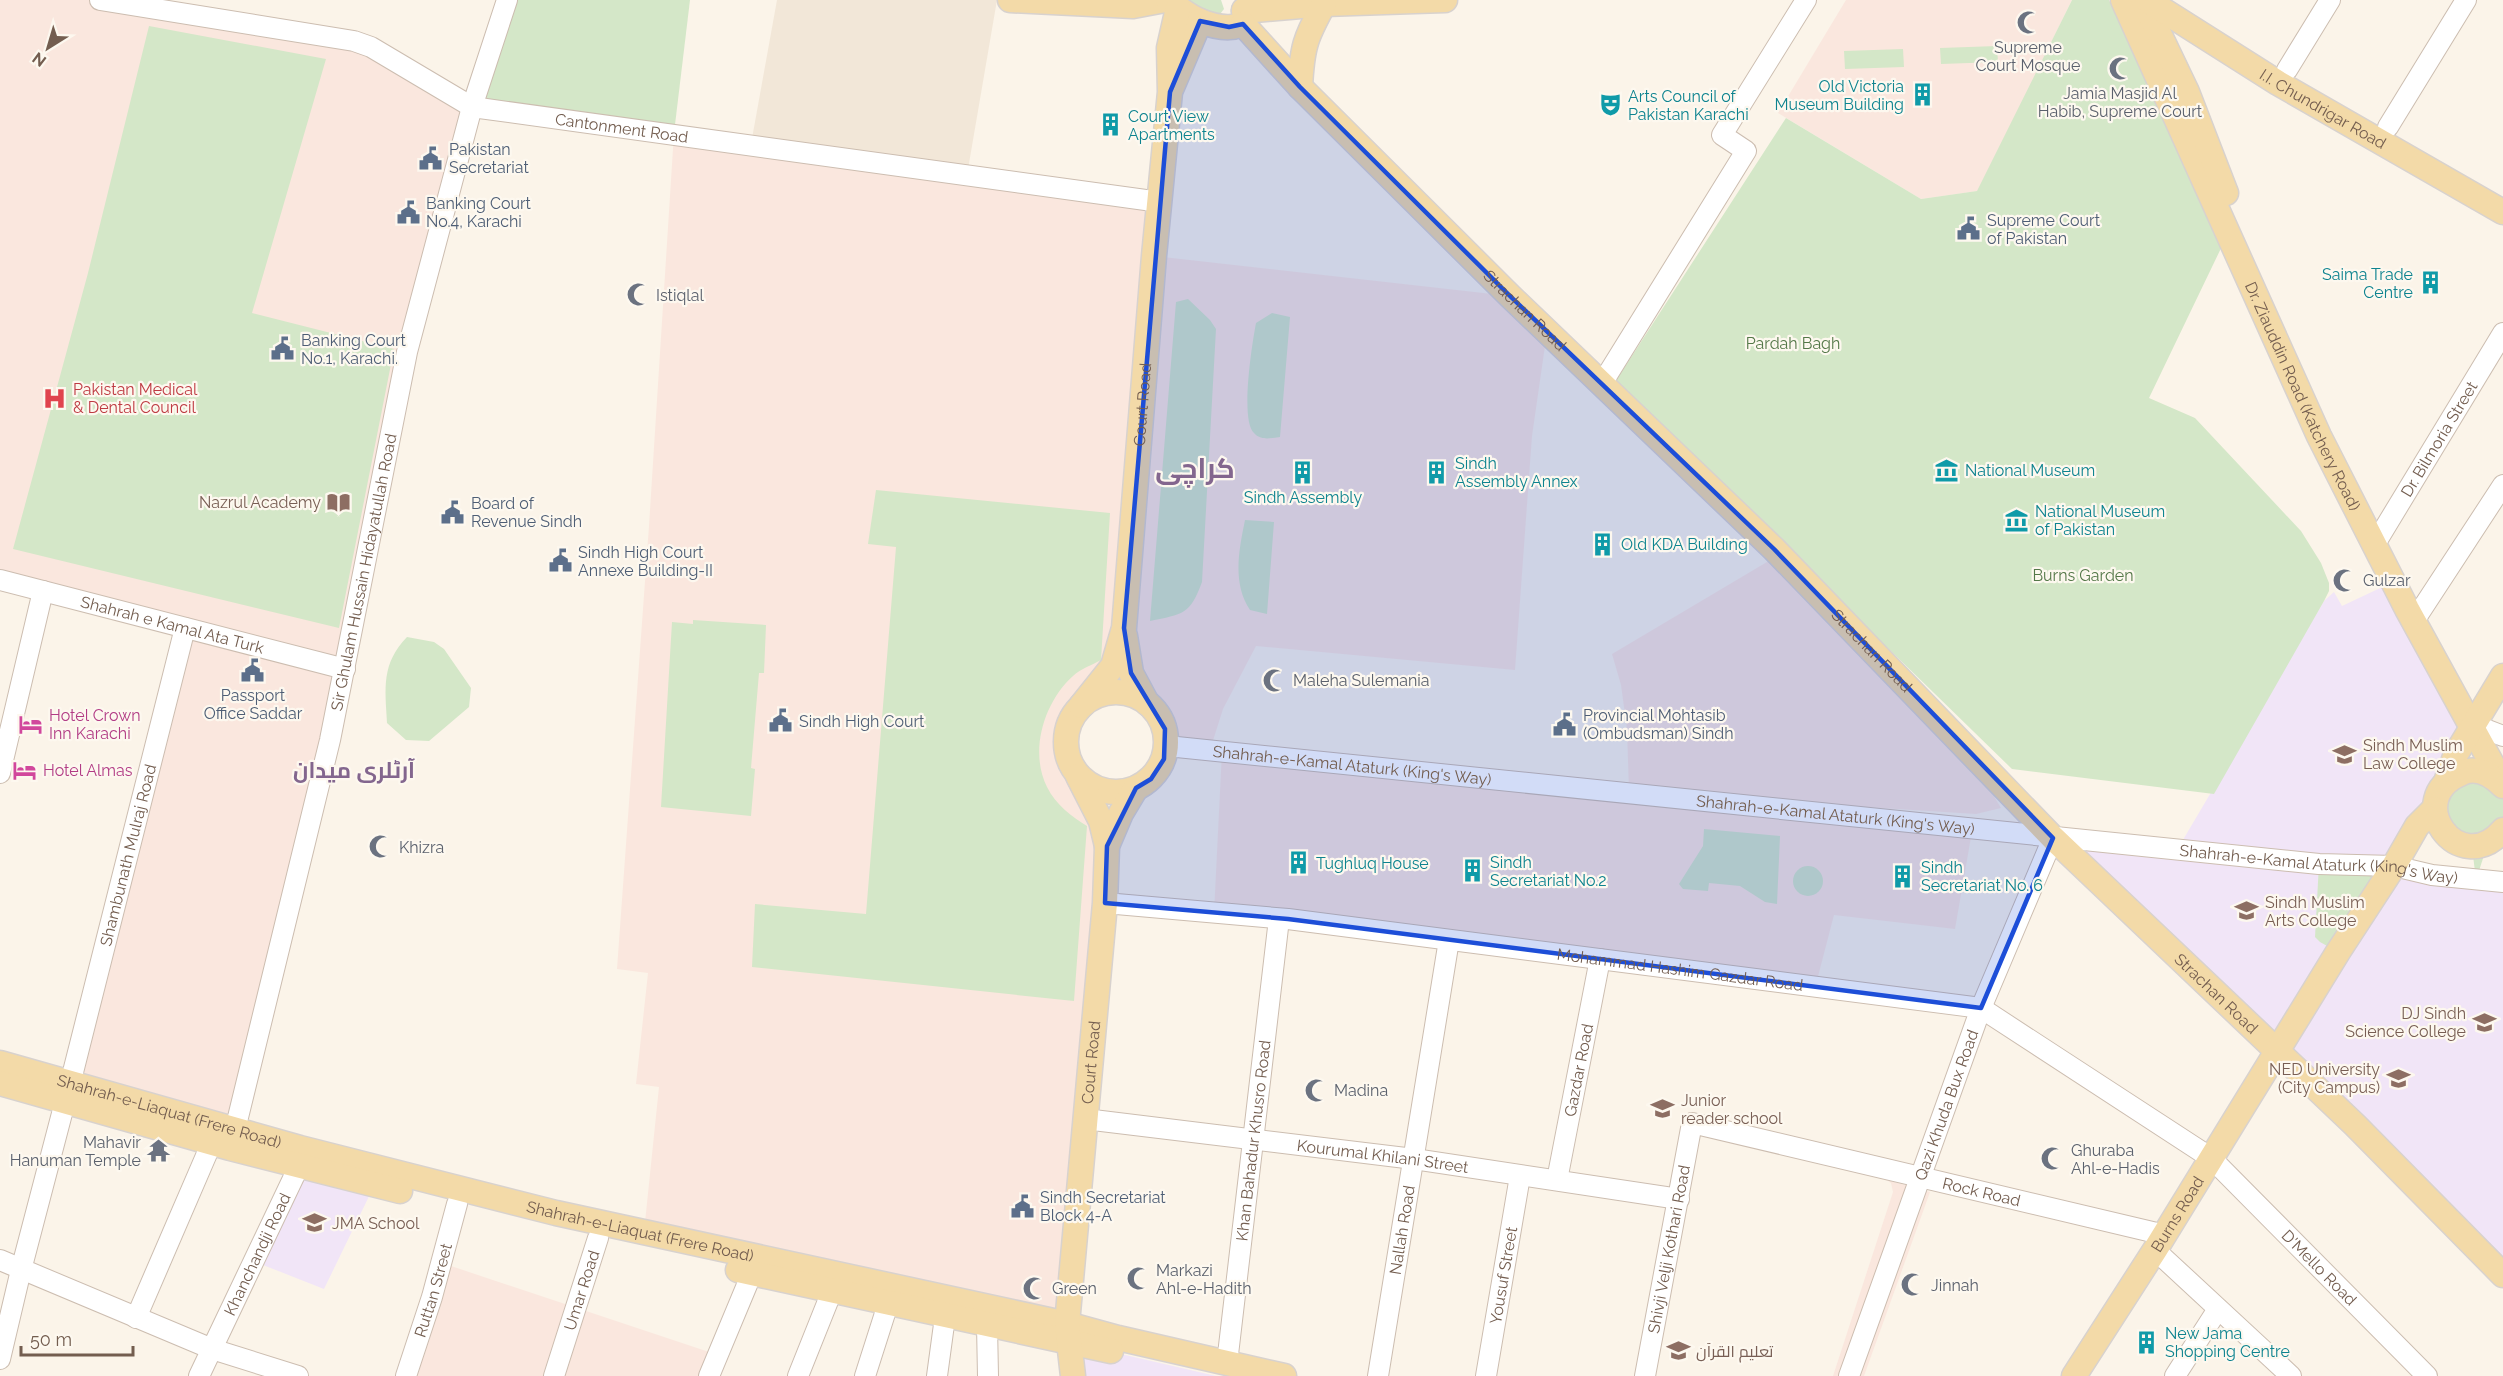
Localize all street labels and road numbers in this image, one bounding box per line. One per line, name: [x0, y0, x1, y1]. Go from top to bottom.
street label: I.I. Chundrigar Road: [2257, 65, 2390, 153]
street label: Cantonment Road: [554, 109, 690, 146]
street label: Strachan Road: [1480, 266, 1571, 355]
street label: Dr. Ziauddin Road (Katchery Road): [2241, 279, 2365, 514]
street label: Court Road: [1129, 362, 1155, 447]
street label: Dr. Bilmoria Street: [2396, 377, 2481, 500]
street label: Sir Ghulam Hussain Hidayatullah Road: [327, 432, 400, 712]
street label: Shahrah e Kamal Ata Turk: [79, 592, 267, 657]
street label: Strachan Road: [1828, 605, 1916, 696]
street label: Shahrah-e-Kamal Ataturk (King's Way): [1212, 741, 1492, 789]
street label: Shambunath Mulraj Road: [96, 762, 160, 948]
street label: Shahrah-e-Kamal Ataturk (King's Way): [1695, 791, 1976, 838]
street label: Shahrah-e-Kamal Ataturk (King's Way): [2179, 840, 2459, 887]
street label: Mohammad Hashim Gazdar Road: [1556, 944, 1804, 995]
street label: Strachan Road: [2171, 949, 2262, 1037]
street label: Court Road: [1077, 1020, 1104, 1105]
street label: Gazdar Road: [1560, 1022, 1597, 1118]
street label: Qazi Khuda Bux Road: [1910, 1027, 1982, 1183]
street label: Khan Bahadur Khusro Road: [1232, 1039, 1274, 1242]
street label: Shahrah-e-Liaquat (Frere Road): [55, 1070, 284, 1152]
street label: Kourumal Khilani Street: [1296, 1135, 1470, 1177]
street label: Shivji Velji Kothari Road: [1644, 1163, 1694, 1335]
street label: Rock Road: [1941, 1173, 2023, 1210]
street label: Burns Road: [2147, 1173, 2208, 1255]
street label: Nallah Road: [1385, 1184, 1418, 1276]
street label: Khanchandji Road: [220, 1190, 294, 1318]
street label: Shahrah-e-Liaquat (Frere Road): [525, 1196, 756, 1265]
street label: Yousuf Street: [1485, 1225, 1521, 1326]
street label: D'Mello Road: [2278, 1226, 2361, 1309]
street label: Ruttan Street: [410, 1240, 456, 1340]
street label: Umar Road: [560, 1248, 603, 1333]

